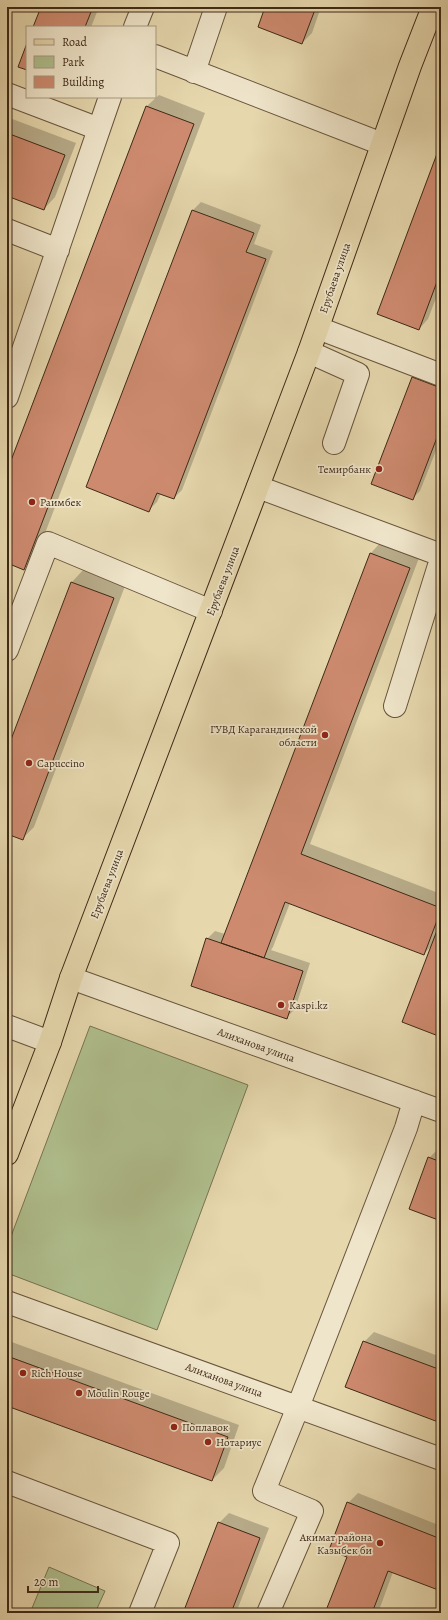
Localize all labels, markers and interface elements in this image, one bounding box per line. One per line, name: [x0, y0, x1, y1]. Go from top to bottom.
legend: [26, 26, 156, 98]
text: Road: [62, 34, 88, 50]
text: Park: [62, 54, 85, 70]
text: Building: [62, 74, 104, 90]
street label: Ерубаева улица: [316, 240, 354, 315]
place label: Темирбанк: [318, 462, 371, 477]
marker: Темирбанк: [374, 464, 384, 474]
place label: Раимбек: [40, 495, 82, 510]
marker: Раимбек: [27, 497, 37, 507]
street label: Ерубаева улица: [203, 543, 244, 618]
place label: ГУВД Карагандинской области: [210, 722, 317, 750]
marker: ГУВД Карагандинской области: [320, 730, 330, 740]
place label: Capuccino: [37, 756, 85, 771]
marker: Capuccino: [24, 758, 34, 768]
street label: Ерубаева улица: [87, 846, 128, 921]
place label: Kaspi.kz: [289, 998, 328, 1013]
marker: Kaspi.kz: [276, 1000, 286, 1010]
street label: Алиханова улица: [214, 1024, 298, 1066]
street label: Алиханова улица: [182, 1359, 266, 1401]
place label: Rich House: [31, 1366, 82, 1381]
marker: Rich House: [18, 1368, 28, 1378]
place label: Moulin Rouge: [87, 1386, 150, 1401]
marker: Moulin Rouge: [74, 1388, 84, 1398]
place label: Поплавок: [182, 1420, 229, 1435]
marker: Поплавок: [169, 1422, 179, 1432]
place label: Нотариус: [216, 1435, 262, 1450]
marker: Нотариус: [203, 1437, 213, 1447]
place label: Акимат района Казыбек би: [299, 1530, 373, 1558]
marker: Акимат района Казыбек би: [375, 1538, 385, 1548]
scale bar: [28, 1568, 98, 1594]
text: 20 m: [34, 1574, 58, 1590]

